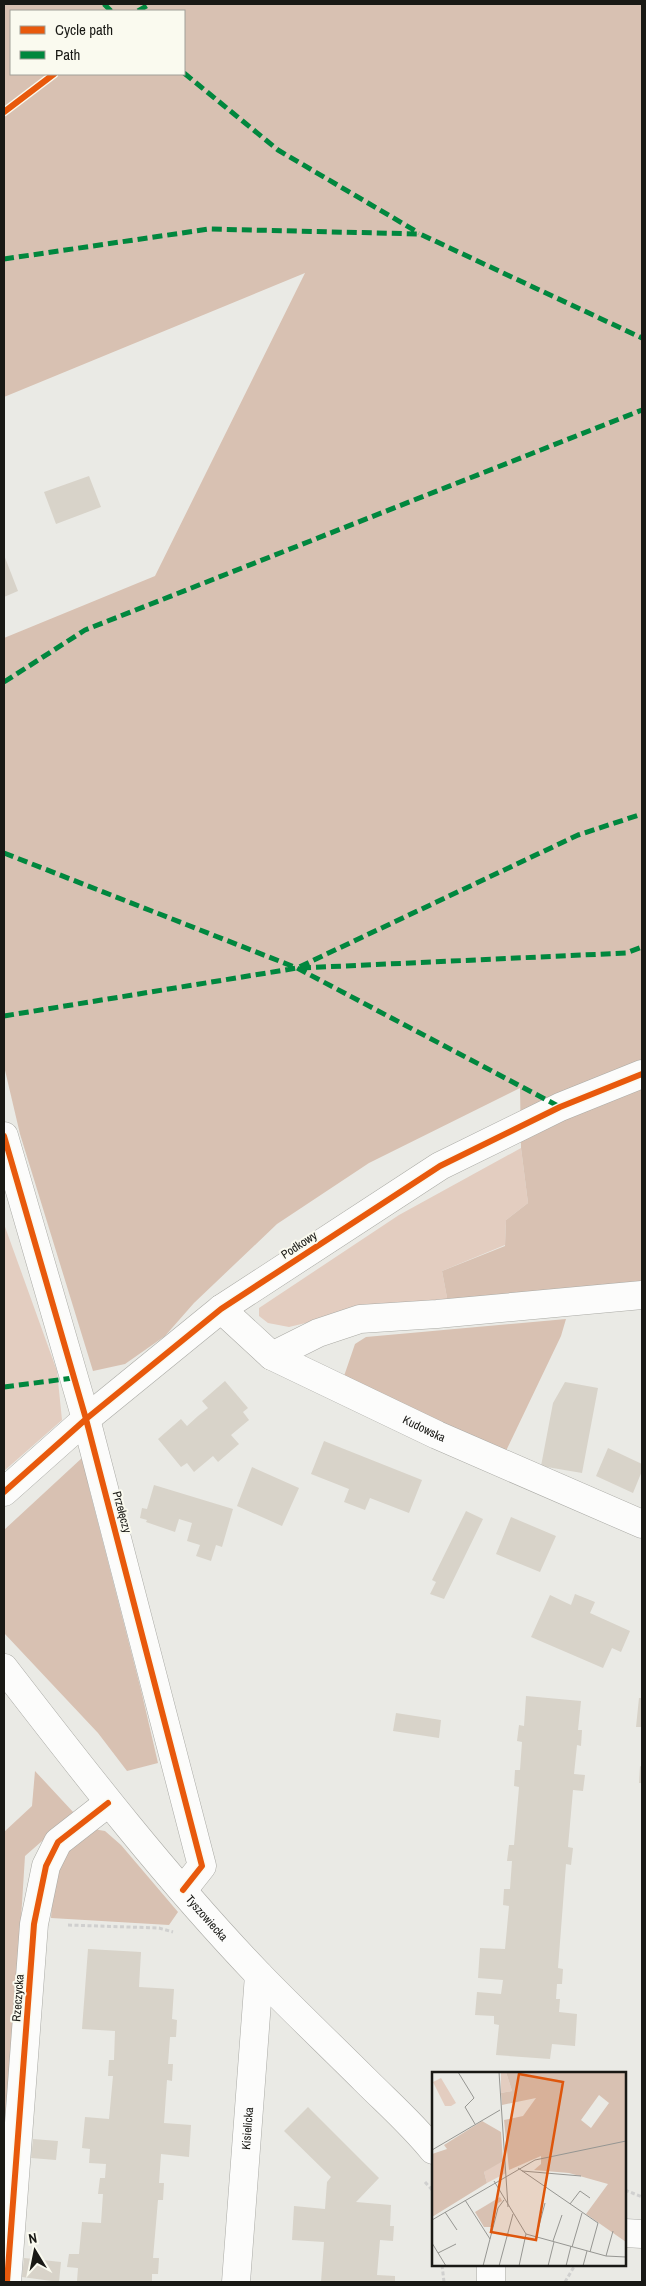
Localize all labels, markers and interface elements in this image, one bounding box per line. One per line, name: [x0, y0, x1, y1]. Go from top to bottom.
legend: [10, 10, 185, 75]
text: Cycle path: [55, 19, 113, 40]
text: Path: [55, 44, 80, 65]
street label: Podkowy: [278, 1227, 320, 1263]
street label: Kudowska: [400, 1412, 448, 1446]
street label: Przełęczy: [109, 1489, 135, 1535]
street label: Tyszowiecka: [182, 1892, 232, 1945]
street label: Rzeczycka: [8, 1973, 28, 2022]
inset map: [432, 2072, 626, 2266]
street label: Kisielicka: [238, 2106, 257, 2150]
north arrow: [10, 2226, 60, 2276]
text: N: [27, 2229, 38, 2248]

